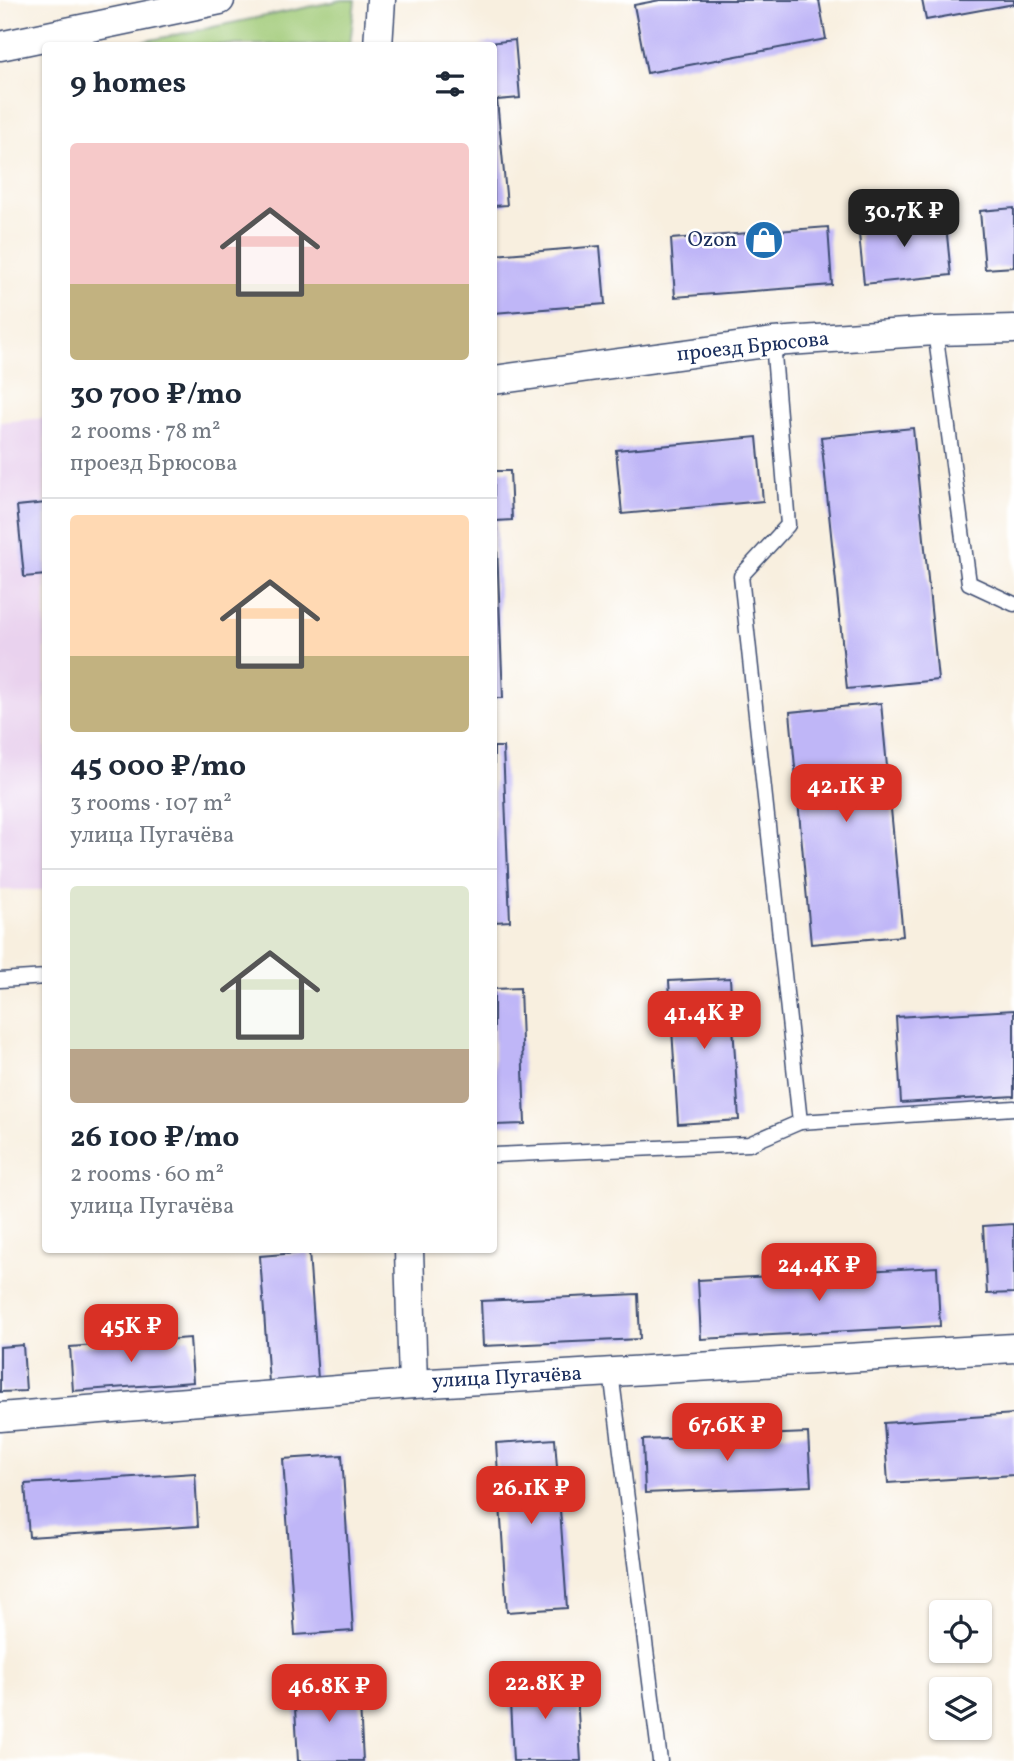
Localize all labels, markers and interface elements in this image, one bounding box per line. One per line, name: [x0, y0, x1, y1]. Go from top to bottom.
text: 9 homes: [70, 63, 186, 105]
icon: filters: [431, 65, 469, 103]
icon: home: [207, 189, 333, 315]
pin: 30.7K ₽: [839, 190, 969, 249]
text: 30.7K ₽: [864, 196, 944, 228]
shop icon: Ozon: [743, 219, 785, 261]
place label: Ozon: [687, 226, 737, 255]
street label: проезд Брюсова: [675, 325, 831, 369]
text: 30 700 ₽/mo: [70, 374, 242, 416]
text: 2 rooms · 78 m²: [70, 416, 221, 448]
text: проезд Брюсова: [70, 448, 238, 480]
icon: home: [207, 561, 333, 687]
text: 45 000 ₽/mo: [70, 746, 246, 788]
pin: 42.1K ₽: [781, 764, 911, 824]
text: 42.1K ₽: [807, 771, 885, 803]
text: 3 rooms · 107 m²: [70, 788, 232, 820]
text: улица Пугачёва: [70, 820, 234, 852]
icon: home: [207, 932, 333, 1058]
pin: 41.4K ₽: [639, 992, 769, 1051]
text: 41.4K ₽: [664, 998, 744, 1030]
text: 26 100 ₽/mo: [70, 1117, 239, 1159]
text: 2 rooms · 60 m²: [70, 1159, 224, 1191]
text: улица Пугачёва: [70, 1191, 234, 1223]
pin: 24.4K ₽: [754, 1244, 884, 1303]
text: 24.4K ₽: [777, 1250, 861, 1282]
pin: 45K ₽: [82, 1304, 180, 1364]
text: 45K ₽: [100, 1311, 162, 1343]
street label: улица Пугачёва: [431, 1360, 583, 1396]
pin: 67.6K ₽: [662, 1404, 792, 1463]
text: 67.6K ₽: [688, 1410, 766, 1442]
pin: 26.1K ₽: [466, 1466, 596, 1526]
text: 26.1K ₽: [492, 1473, 570, 1505]
map controls: [929, 1600, 992, 1740]
button: locate: [929, 1600, 992, 1663]
pin: 22.8K ₽: [480, 1662, 610, 1721]
pin: 46.8K ₽: [264, 1664, 394, 1724]
text: 22.8K ₽: [505, 1668, 585, 1700]
text: 46.8K ₽: [288, 1671, 370, 1703]
button: layers: [929, 1677, 992, 1740]

